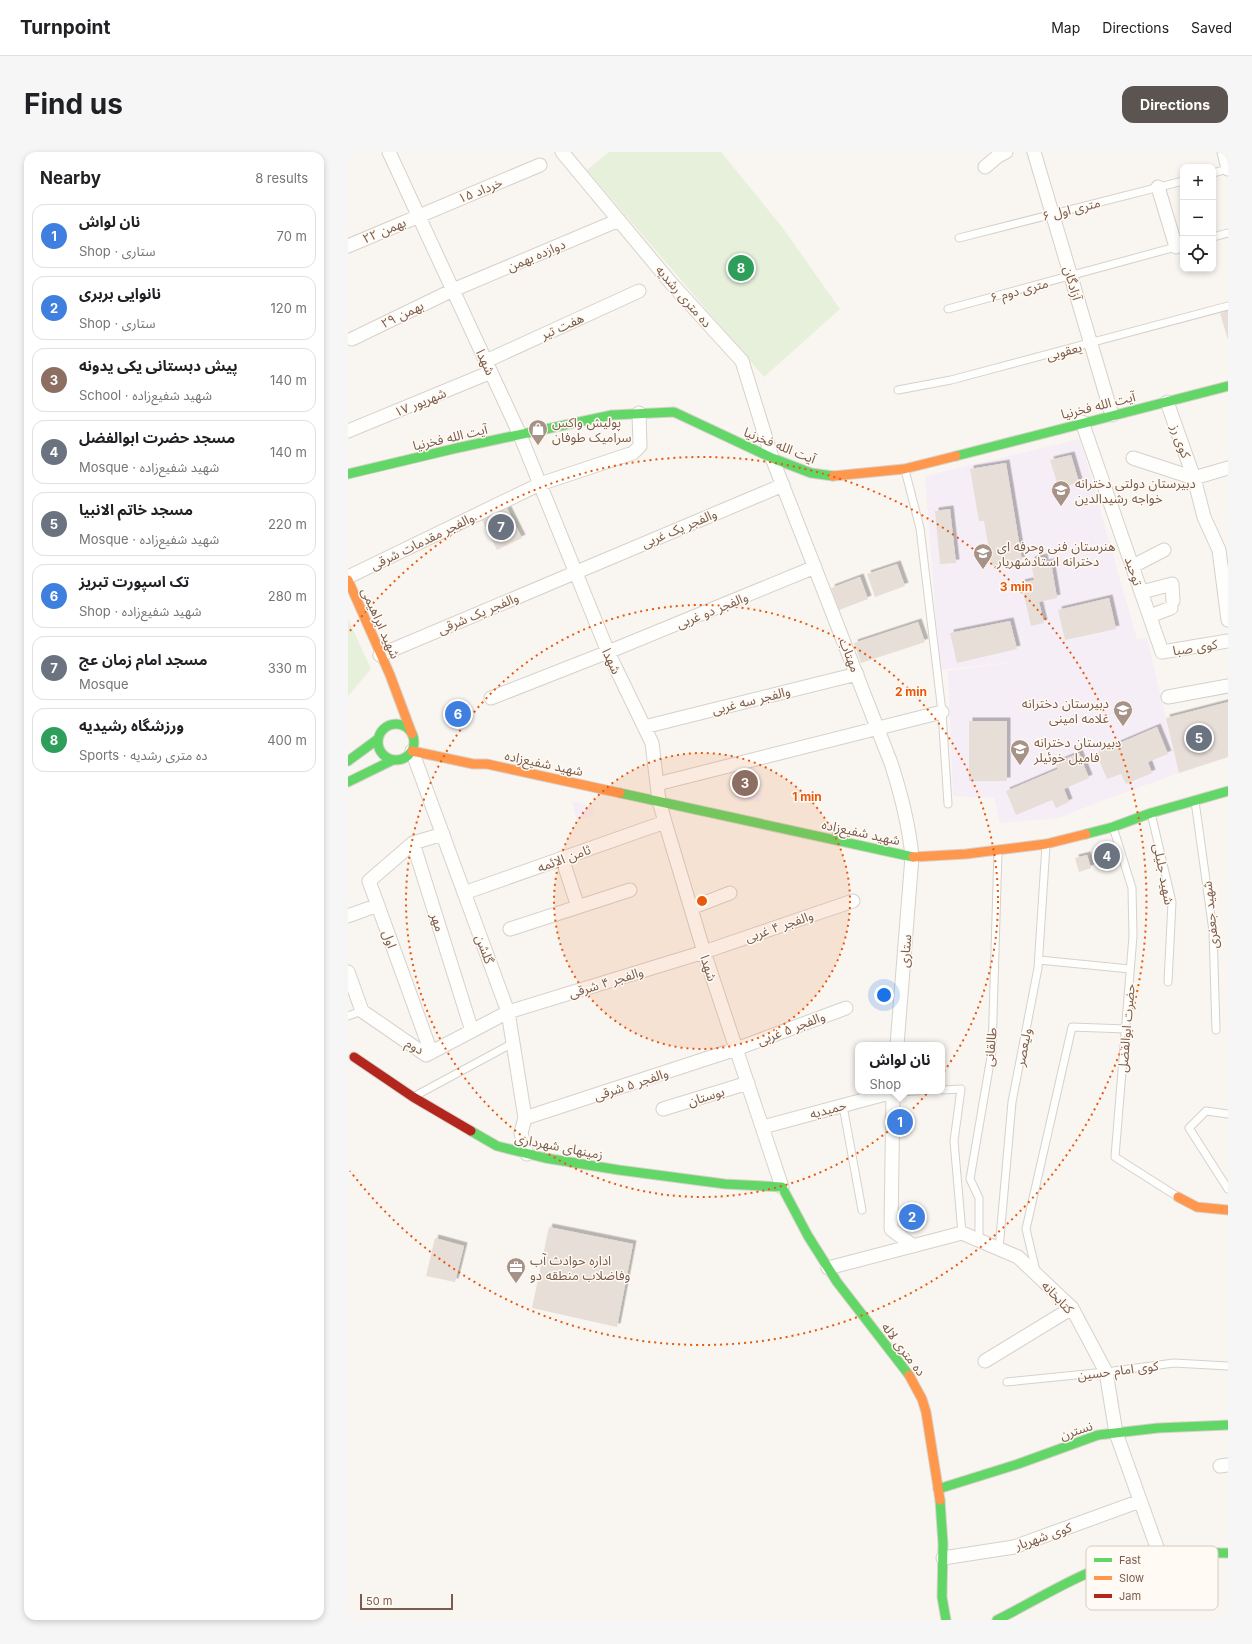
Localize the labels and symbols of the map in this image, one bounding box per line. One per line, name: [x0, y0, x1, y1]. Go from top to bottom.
street label: ۱۵ خرداد: [455, 174, 505, 206]
street label: ۶ متری اول: [1040, 194, 1102, 225]
street label: ۲۲ بهمن: [360, 214, 409, 247]
street label: دوازده بهمن: [504, 236, 568, 275]
pin: 8: [728, 253, 754, 283]
street label: ده متری رشدیه: [652, 262, 715, 331]
street label: آزادگان: [1060, 264, 1086, 303]
street label: ۶ متری دوم: [988, 274, 1051, 307]
street label: ۲۹ بهمن: [378, 297, 426, 332]
street label: هفت تیر: [537, 309, 586, 343]
street label: یعقوبی: [1044, 339, 1084, 364]
street label: شهدا: [472, 346, 499, 378]
street label: ۱۷ شهریور: [392, 384, 449, 421]
street label: آیت الله فخرنیا: [1059, 388, 1138, 422]
place label: پولیش واکس سرامیک طوفان: [552, 414, 632, 446]
shop icon: پولیش واکس سرامیک طوفان: [527, 418, 549, 446]
street label: آیت الله فخرنیا: [411, 420, 490, 453]
street label: کوی رز: [1166, 421, 1195, 461]
street label: آیت الله فخرنیا: [742, 423, 819, 467]
place label: دبیرستان دولتی دخترانه خواجه رشیدالدین: [1075, 475, 1196, 507]
school or university icon: دبیرستان دولتی دخترانه خواجه رشیدالدین: [1050, 479, 1072, 507]
street label: والفجر یک غربی: [639, 505, 720, 552]
street label: والفجر مقدمات شرقی: [367, 509, 477, 574]
pin: 7: [488, 512, 514, 542]
place label: هنرستان فنی وحرفه ای دخترانه استادشهریار: [996, 538, 1116, 570]
school or university icon: هنرستان فنی وحرفه ای دخترانه استادشهریار: [972, 542, 994, 570]
street label: توحید: [1122, 554, 1146, 588]
text: 3 min: [1000, 579, 1032, 594]
street label: شهید ابراهیمی: [357, 585, 404, 661]
street label: والفجر دو غربی: [674, 588, 751, 633]
street label: والفجر یک شرقی: [435, 589, 521, 638]
street label: کوی صبا: [1172, 635, 1219, 659]
street label: مهتاب: [835, 636, 864, 675]
street label: شهدا: [598, 645, 625, 677]
street label: والفجر سه غربی: [710, 682, 792, 718]
text: 2 min: [895, 684, 927, 699]
place label: دبیرستان دخترانه علامه امینی: [1022, 695, 1109, 727]
pin: 6: [445, 699, 471, 729]
school or university icon: دبیرستان دخترانه علامه امینی: [1112, 699, 1134, 727]
pin: 5: [1186, 723, 1212, 753]
place label: دبیرستان دخترانه فامیل خوئیلر: [1033, 734, 1121, 766]
school or university icon: دبیرستان دخترانه فامیل خوئیلر: [1009, 738, 1031, 766]
street label: شهید شفیع‌زاده: [503, 747, 585, 782]
pin: 3: [732, 768, 758, 798]
text: 1 min: [792, 789, 822, 804]
street label: شهید شفیع‌زاده: [820, 816, 902, 851]
street label: ثامن الائمه: [535, 841, 593, 876]
pin: 4: [1094, 841, 1120, 871]
street label: شهید جلیلی: [1149, 842, 1178, 906]
street label: شهید جعفری: [1198, 880, 1223, 950]
centre of rings: [695, 894, 709, 908]
street label: والفجر ۴ غربی: [743, 907, 816, 946]
street label: مهر: [426, 910, 449, 934]
street label: اول: [378, 928, 401, 951]
street label: گلشن: [471, 932, 498, 967]
street label: ستاری: [896, 934, 915, 968]
street label: شهدا: [696, 953, 721, 984]
street label: والفجر ۴ شرقی: [567, 963, 646, 1002]
street label: حضرت ابوالفضل: [1114, 983, 1139, 1073]
your location: [874, 985, 894, 1005]
street label: والفجر ۵ غربی: [755, 1008, 828, 1049]
street label: ولیعصر: [1011, 1026, 1035, 1068]
street label: طالقانی: [980, 1027, 1001, 1067]
street label: دوم: [402, 1034, 427, 1059]
street label: والفجر ۵ شرقی: [592, 1064, 671, 1104]
street label: بوستان: [686, 1083, 727, 1110]
street label: حمیدیه: [808, 1096, 848, 1122]
pin: 1: [887, 1107, 913, 1137]
street label: زمینهای شهرداری: [513, 1130, 605, 1163]
pin: 2: [899, 1202, 925, 1232]
place label: اداره حوادث آب وفاضلاب منطقه دو: [530, 1252, 631, 1283]
office icon: اداره حوادث آب وفاضلاب منطقه دو: [505, 1256, 527, 1284]
street label: کتابخانه: [1039, 1277, 1078, 1317]
street label: ده متری لاله: [878, 1319, 929, 1379]
street label: کوی امام حسین: [1076, 1357, 1160, 1385]
street label: نسترن: [1058, 1417, 1095, 1444]
street label: کوی شهریار: [1012, 1519, 1074, 1554]
legend: [1086, 1546, 1218, 1610]
text: Fast: [1119, 1553, 1141, 1567]
text: Slow: [1119, 1571, 1144, 1585]
text: Jam: [1119, 1589, 1141, 1603]
scale bar: [360, 1592, 453, 1611]

